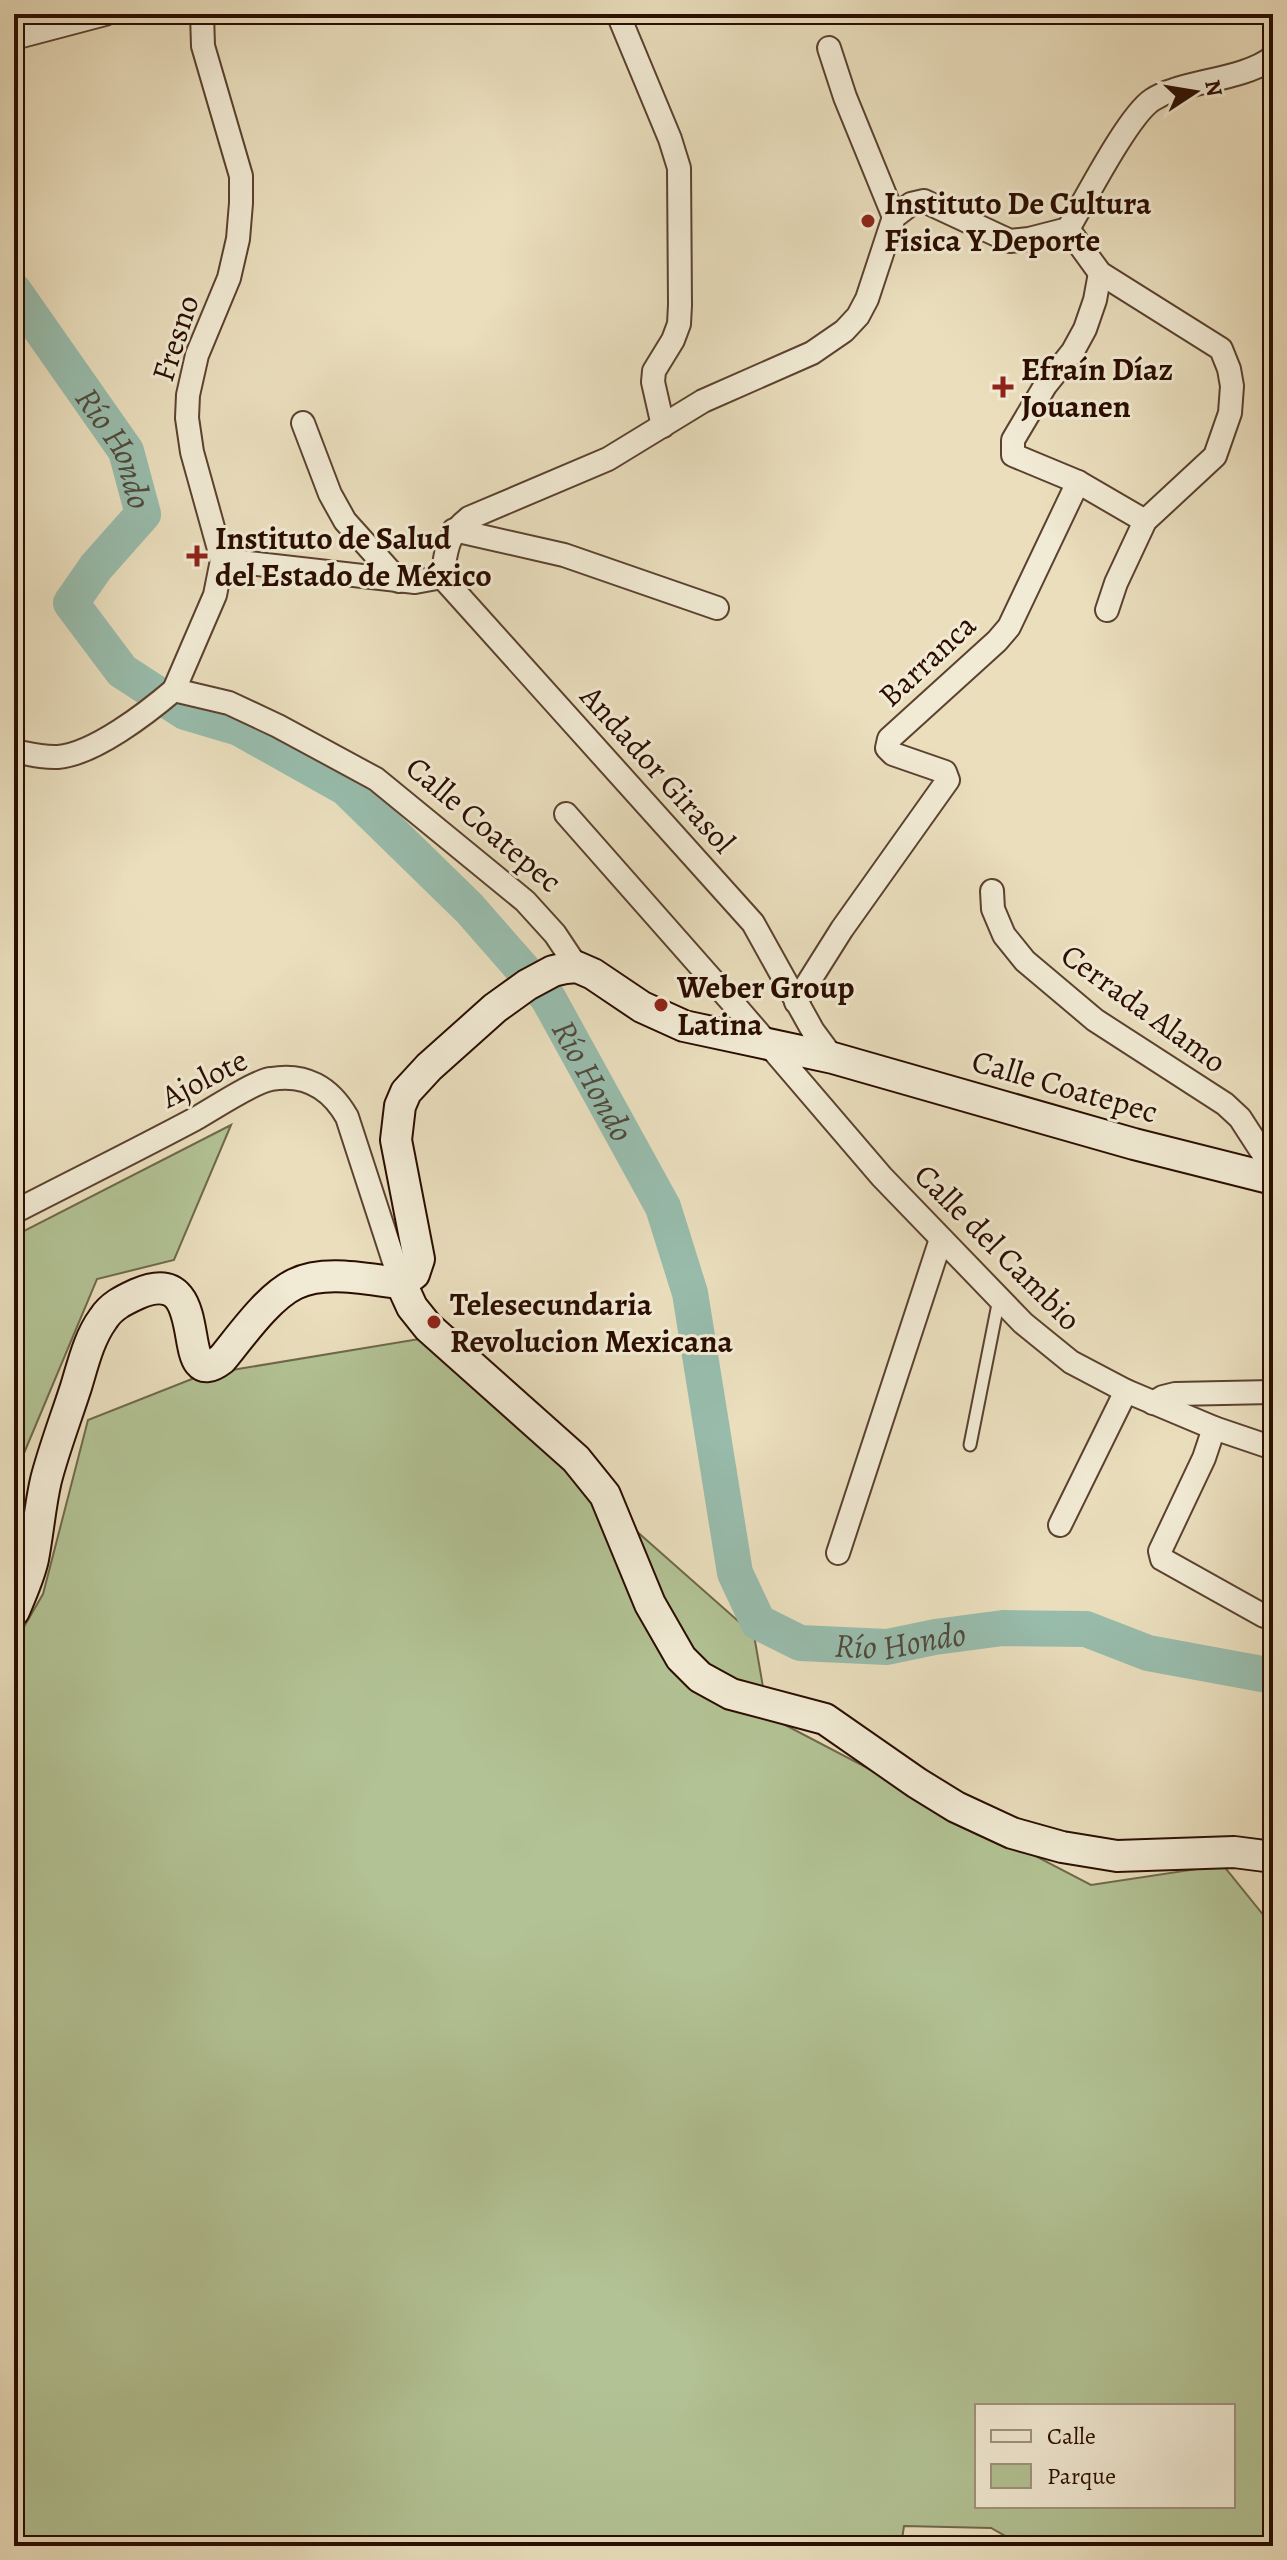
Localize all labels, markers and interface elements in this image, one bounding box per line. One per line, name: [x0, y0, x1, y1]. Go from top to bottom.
north arrow: [1155, 52, 1235, 132]
text: N: [1197, 77, 1230, 99]
place label: Instituto De Cultura Fisica Y Deporte: [884, 181, 1152, 262]
marker: Instituto De Cultura Fisica Y Deporte: [859, 212, 877, 230]
street label: Fresno: [140, 289, 210, 387]
place label: Efraín Díaz Jouanen: [1021, 347, 1173, 428]
marker: Efraín Díaz Jouanen: [992, 376, 1014, 398]
water label: Río Hondo: [64, 378, 164, 514]
place label: Instituto de Salud del Estado de México: [215, 516, 492, 597]
marker: Instituto de Salud del Estado de México: [186, 545, 208, 567]
street label: Barranca: [869, 603, 986, 717]
street label: Andador Girasol: [570, 675, 746, 863]
street label: Calle Coatepec: [397, 746, 571, 902]
street label: Cerrada Alamo: [1052, 933, 1236, 1083]
place label: Weber Group Latina: [676, 965, 854, 1046]
marker: Weber Group Latina: [652, 996, 670, 1014]
water label: Río Hondo: [540, 1011, 645, 1150]
street label: Ajolote: [152, 1038, 255, 1119]
street label: Calle Coatepec: [967, 1039, 1163, 1133]
street label: Calle del Cambio: [905, 1154, 1091, 1340]
place label: Telesecundaria Revolucion Mexicana: [450, 1282, 733, 1363]
marker: Telesecundaria Revolucion Mexicana: [425, 1313, 443, 1331]
water label: Río Hondo: [833, 1610, 969, 1671]
legend: [975, 2404, 1235, 2508]
text: Calle: [1047, 2420, 1096, 2452]
text: Parque: [1047, 2460, 1116, 2492]

